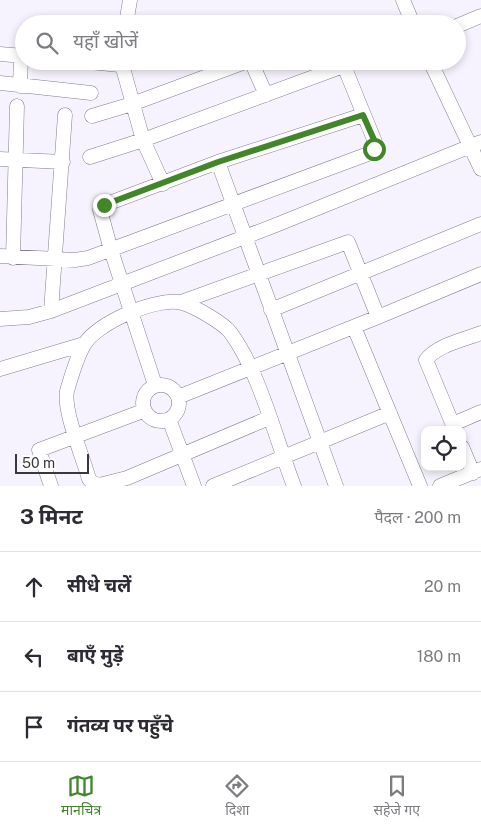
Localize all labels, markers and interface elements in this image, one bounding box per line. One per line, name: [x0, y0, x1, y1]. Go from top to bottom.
search box: [15, 15, 466, 70]
icon: search: [33, 29, 61, 57]
text: यहाँ खोजें: [73, 30, 138, 52]
route start: [363, 138, 386, 161]
route end: [93, 194, 116, 217]
map controls: [421, 426, 466, 471]
button: locate: [421, 426, 466, 471]
scale bar: [15, 451, 89, 474]
text: 50 m: [22, 455, 55, 471]
text: 3 मिनट: [20, 504, 83, 529]
text: पैदल · 200 m: [374, 508, 461, 527]
icon: ahead: [20, 573, 48, 601]
text: सीधे चलें: [67, 574, 131, 596]
text: 20 m: [424, 577, 461, 596]
icon: left: [20, 643, 48, 671]
text: बाएँ मुड़ें: [67, 644, 123, 666]
text: 180 m: [417, 647, 461, 666]
icon: arrive: [20, 713, 48, 741]
text: गंतव्य पर पहुँचे: [67, 714, 173, 736]
tab: मानचित्र: [61, 772, 101, 821]
tab: दिशा: [223, 772, 251, 821]
tab: सहेजे गए: [374, 772, 420, 821]

